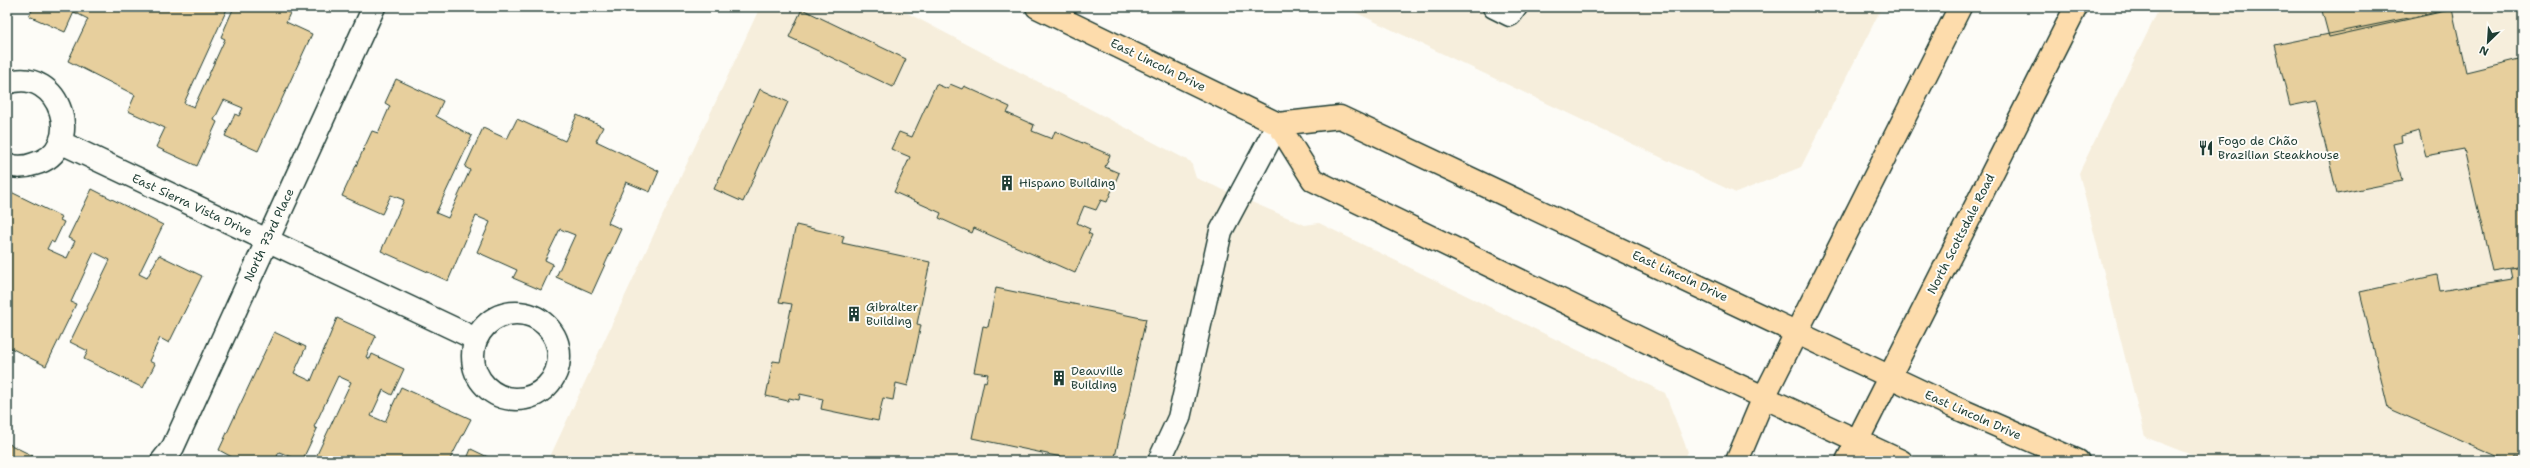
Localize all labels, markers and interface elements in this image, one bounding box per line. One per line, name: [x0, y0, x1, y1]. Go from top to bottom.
north arrow: [2468, 22, 2508, 62]
street label: East Lincoln Drive: [1108, 35, 1208, 95]
text: N: [2477, 42, 2491, 59]
place label: Fogo de Chão Brazilian Steakhouse: [2218, 133, 2339, 163]
restaurant icon: Fogo de Chão Brazilian Steakhouse: [2197, 139, 2215, 157]
street label: East Sierra Vista Drive: [129, 170, 255, 240]
street label: North Scottsdale Road: [1924, 171, 1999, 297]
building icon: Hispano Building: [998, 174, 1016, 192]
place label: Hispano Building: [1019, 175, 1115, 191]
street label: North 73rd Place: [240, 186, 298, 284]
street label: East Lincoln Drive: [1629, 247, 1731, 305]
place label: Gibralter Building: [866, 299, 919, 329]
building icon: Gibralter Building: [845, 305, 863, 323]
place label: Deauville Building: [1071, 363, 1123, 393]
building icon: Deauville Building: [1050, 369, 1068, 387]
street label: East Lincoln Drive: [1922, 387, 2024, 444]

